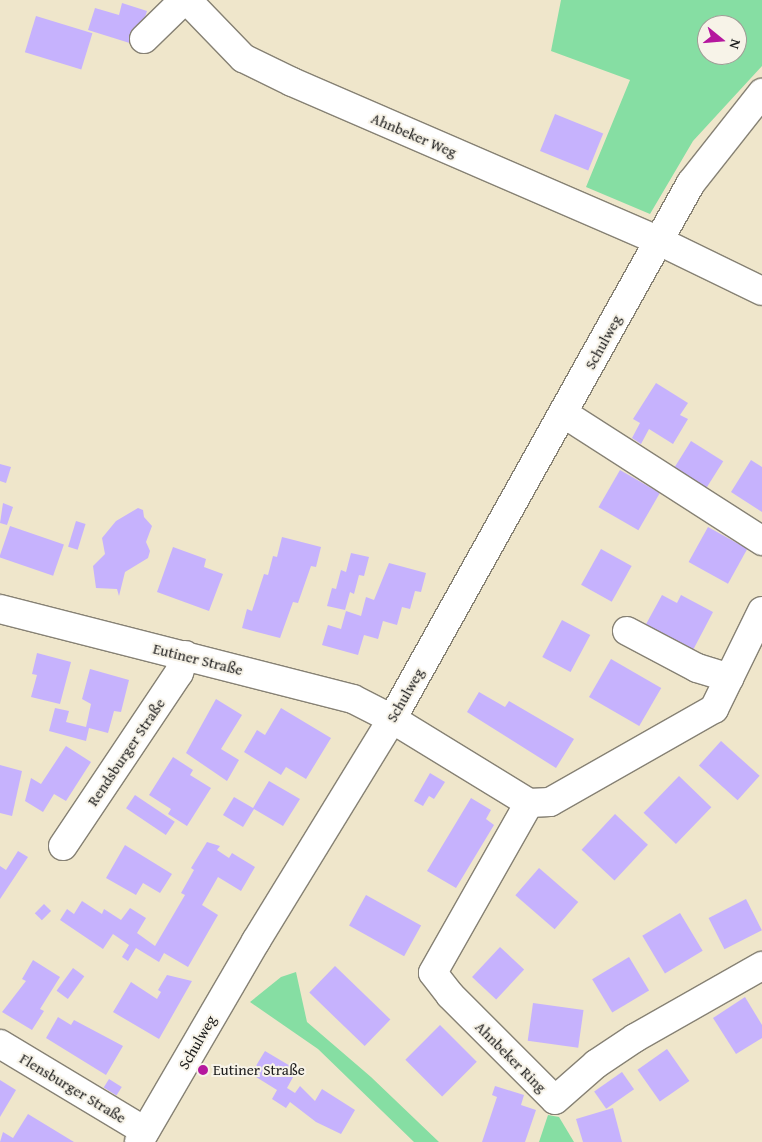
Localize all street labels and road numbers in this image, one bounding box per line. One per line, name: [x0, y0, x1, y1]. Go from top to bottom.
street label: Ahnbeker Weg: [368, 109, 460, 161]
street label: Schulweg: [581, 312, 625, 372]
street label: Eutiner Straße: [151, 639, 245, 679]
street label: Schulweg: [382, 665, 428, 725]
street label: Rendsburger Straße: [83, 695, 169, 809]
street label: Schulweg: [174, 1012, 220, 1072]
street label: Ahnbeker Ring: [472, 1018, 550, 1096]
street label: Flensburger Straße: [17, 1049, 129, 1127]

